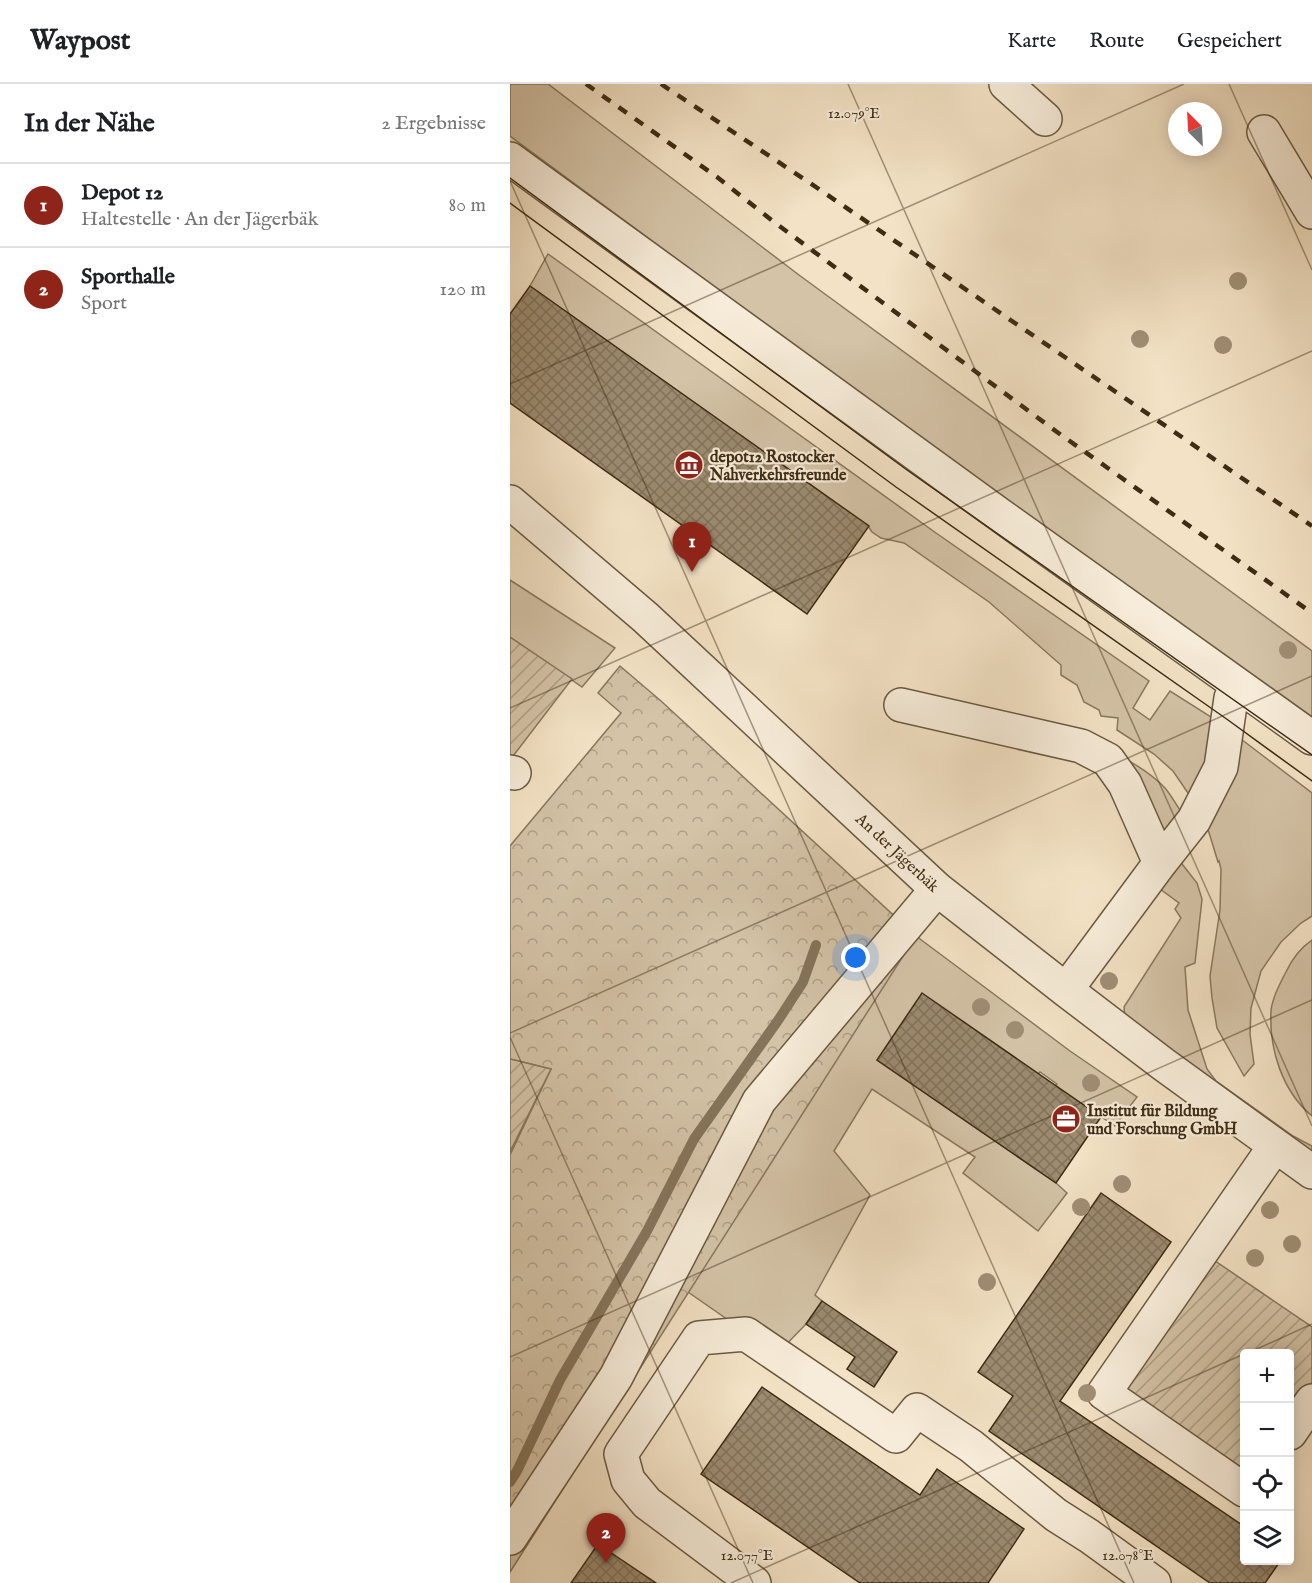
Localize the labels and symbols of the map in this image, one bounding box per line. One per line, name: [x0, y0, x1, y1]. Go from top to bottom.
north arrow: [1168, 102, 1222, 156]
text: 12.079°E: [828, 104, 880, 123]
place label: depot12 Rostocker Nahverkehrsfreunde: [709, 448, 847, 486]
museum icon: depot12 Rostocker Nahverkehrsfreunde: [673, 449, 705, 481]
pin: 1: [672, 522, 711, 572]
street label: An der Jägerbäk: [850, 809, 943, 898]
your location: [841, 943, 870, 972]
place label: Institut für Bildung und Forschung GmbH: [1087, 1102, 1238, 1140]
office icon: Institut für Bildung und Forschung GmbH: [1050, 1103, 1082, 1135]
pin: 2: [586, 1514, 626, 1563]
text: 12.077°E: [721, 1546, 773, 1565]
text: 12.078°E: [1102, 1546, 1154, 1565]

